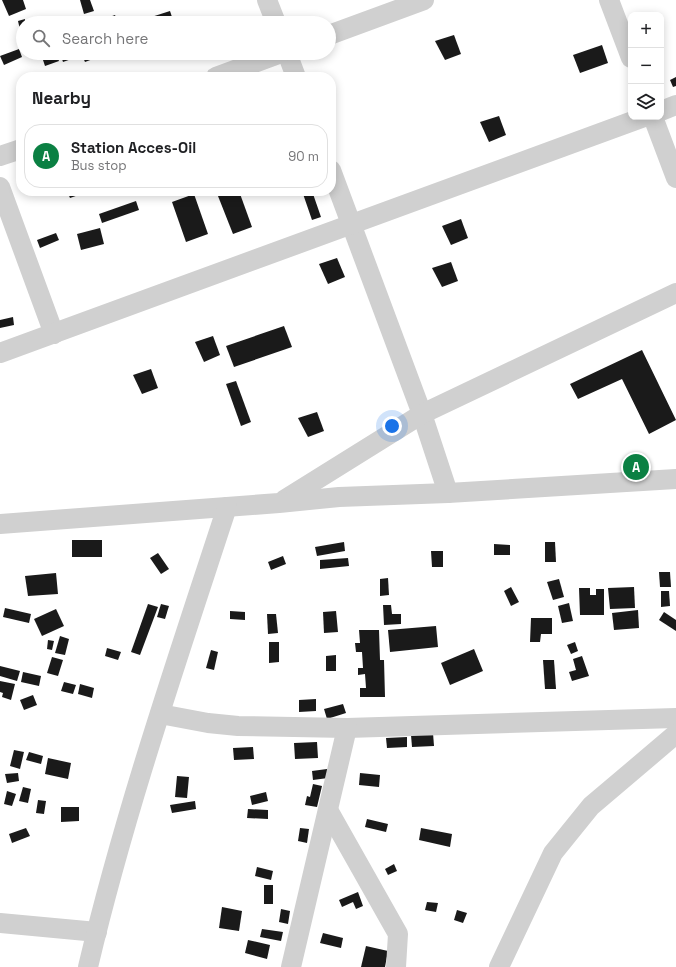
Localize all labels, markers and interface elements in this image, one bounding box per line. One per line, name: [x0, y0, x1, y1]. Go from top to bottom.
map controls: [628, 12, 664, 120]
button: +: [628, 12, 664, 48]
search box: [16, 16, 336, 60]
icon: search: [30, 27, 52, 49]
text: Search here: [62, 29, 148, 48]
button: −: [628, 48, 664, 84]
button: layers: [628, 84, 664, 120]
text: Nearby: [32, 87, 91, 109]
text: Station Acces-Oil: [71, 138, 196, 157]
text: A: [42, 148, 50, 165]
text: 90 m: [288, 148, 319, 165]
text: Bus stop: [71, 157, 127, 174]
your location: [382, 416, 402, 436]
pin: A: [623, 452, 649, 482]

